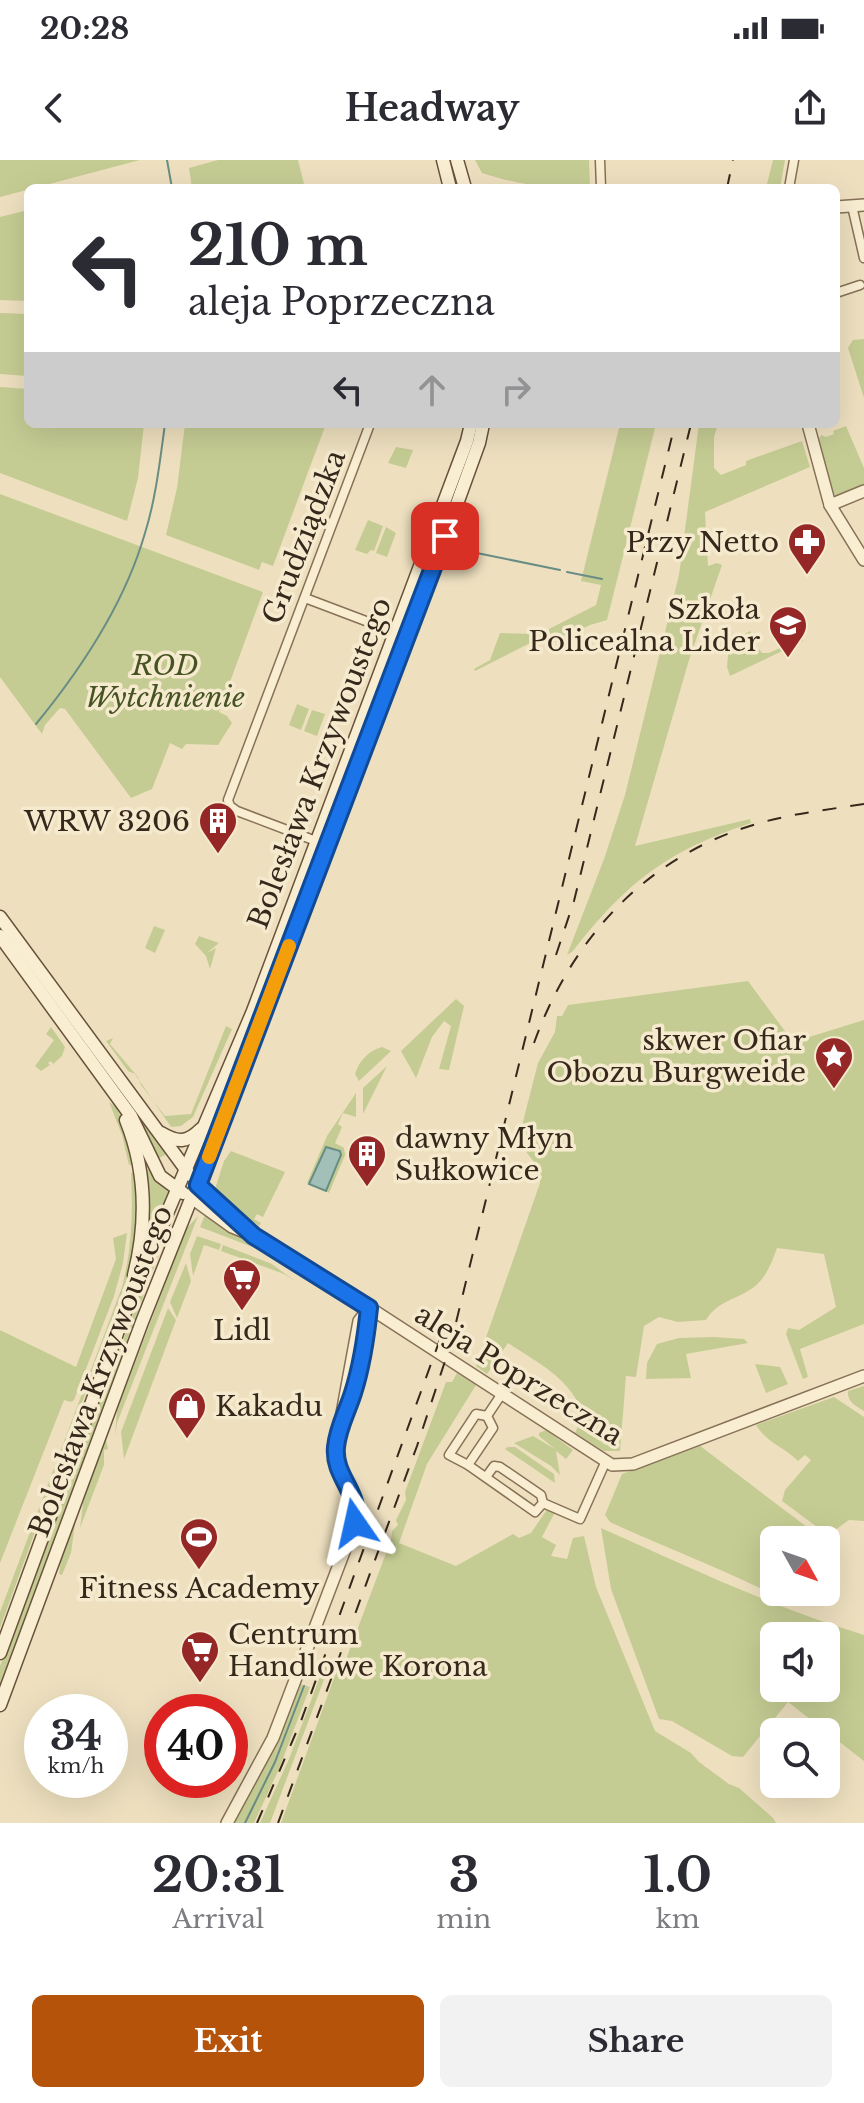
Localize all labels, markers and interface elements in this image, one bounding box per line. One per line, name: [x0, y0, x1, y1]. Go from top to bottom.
text: 20:28: [40, 10, 129, 47]
icon: back: [32, 86, 76, 130]
text: Headway: [345, 86, 519, 131]
icon: share: [788, 86, 832, 130]
text: 210 m: [188, 211, 368, 280]
icon: left: [56, 216, 160, 320]
text: aleja Poprzeczna: [188, 280, 495, 325]
icon: left: [326, 368, 370, 412]
icon: ahead: [410, 368, 454, 412]
icon: right: [494, 368, 538, 412]
street label: Grudziądzka: [255, 445, 353, 629]
pin: [411, 502, 479, 570]
icon: arrive: [423, 514, 467, 558]
pharmacy icon: Przy Netto: [786, 521, 828, 576]
place label: Przy Netto: [626, 525, 779, 560]
street label: Bolesława Krzywoustego: [241, 592, 399, 934]
place label: Szkoła Policealna Lider: [528, 592, 761, 659]
school or university icon: Szkoła Policealna Lider: [767, 604, 809, 659]
park label: ROD Wytchnienie: [85, 648, 245, 715]
building icon: WRW 3206: [197, 800, 239, 855]
place label: WRW 3206: [23, 804, 190, 839]
place label: skwer Ofiar Obozu Burgweide: [547, 1023, 807, 1090]
place icon: skwer Ofiar Obozu Burgweide: [813, 1035, 855, 1090]
place label: dawny Młyn Sułkowice: [395, 1121, 573, 1188]
building icon: dawny Młyn Sułkowice: [346, 1133, 388, 1188]
street label: Bolesława Krzywoustego: [22, 1200, 180, 1542]
supermarket icon: Lidl: [221, 1257, 263, 1312]
street label: aleja Poprzeczna: [409, 1297, 630, 1453]
place label: Lidl: [213, 1313, 271, 1348]
shop icon: Kakadu: [166, 1385, 208, 1440]
place label: Kakadu: [215, 1389, 323, 1424]
position arrow: [313, 1481, 397, 1565]
sports icon: Fitness Academy: [178, 1516, 220, 1571]
north arrow: [760, 1526, 840, 1606]
map controls: [760, 1526, 840, 1798]
place label: Fitness Academy: [79, 1571, 319, 1606]
place label: Centrum Handlowe Korona: [228, 1617, 488, 1684]
button: sound: [760, 1622, 840, 1702]
supermarket icon: Centrum Handlowe Korona: [179, 1629, 221, 1684]
speed limit sign: 40: [144, 1694, 248, 1798]
text: 34: [50, 1711, 102, 1761]
button: search: [760, 1718, 840, 1798]
text: km/h: [48, 1754, 104, 1778]
text: 20:31: [152, 1845, 285, 1905]
text: 3: [449, 1845, 479, 1905]
text: 1.0: [643, 1845, 712, 1905]
text: Arrival: [172, 1903, 264, 1935]
text: min: [437, 1903, 491, 1935]
text: km: [656, 1903, 700, 1935]
button: Exit: [32, 1995, 424, 2087]
button: Share: [440, 1995, 832, 2087]

